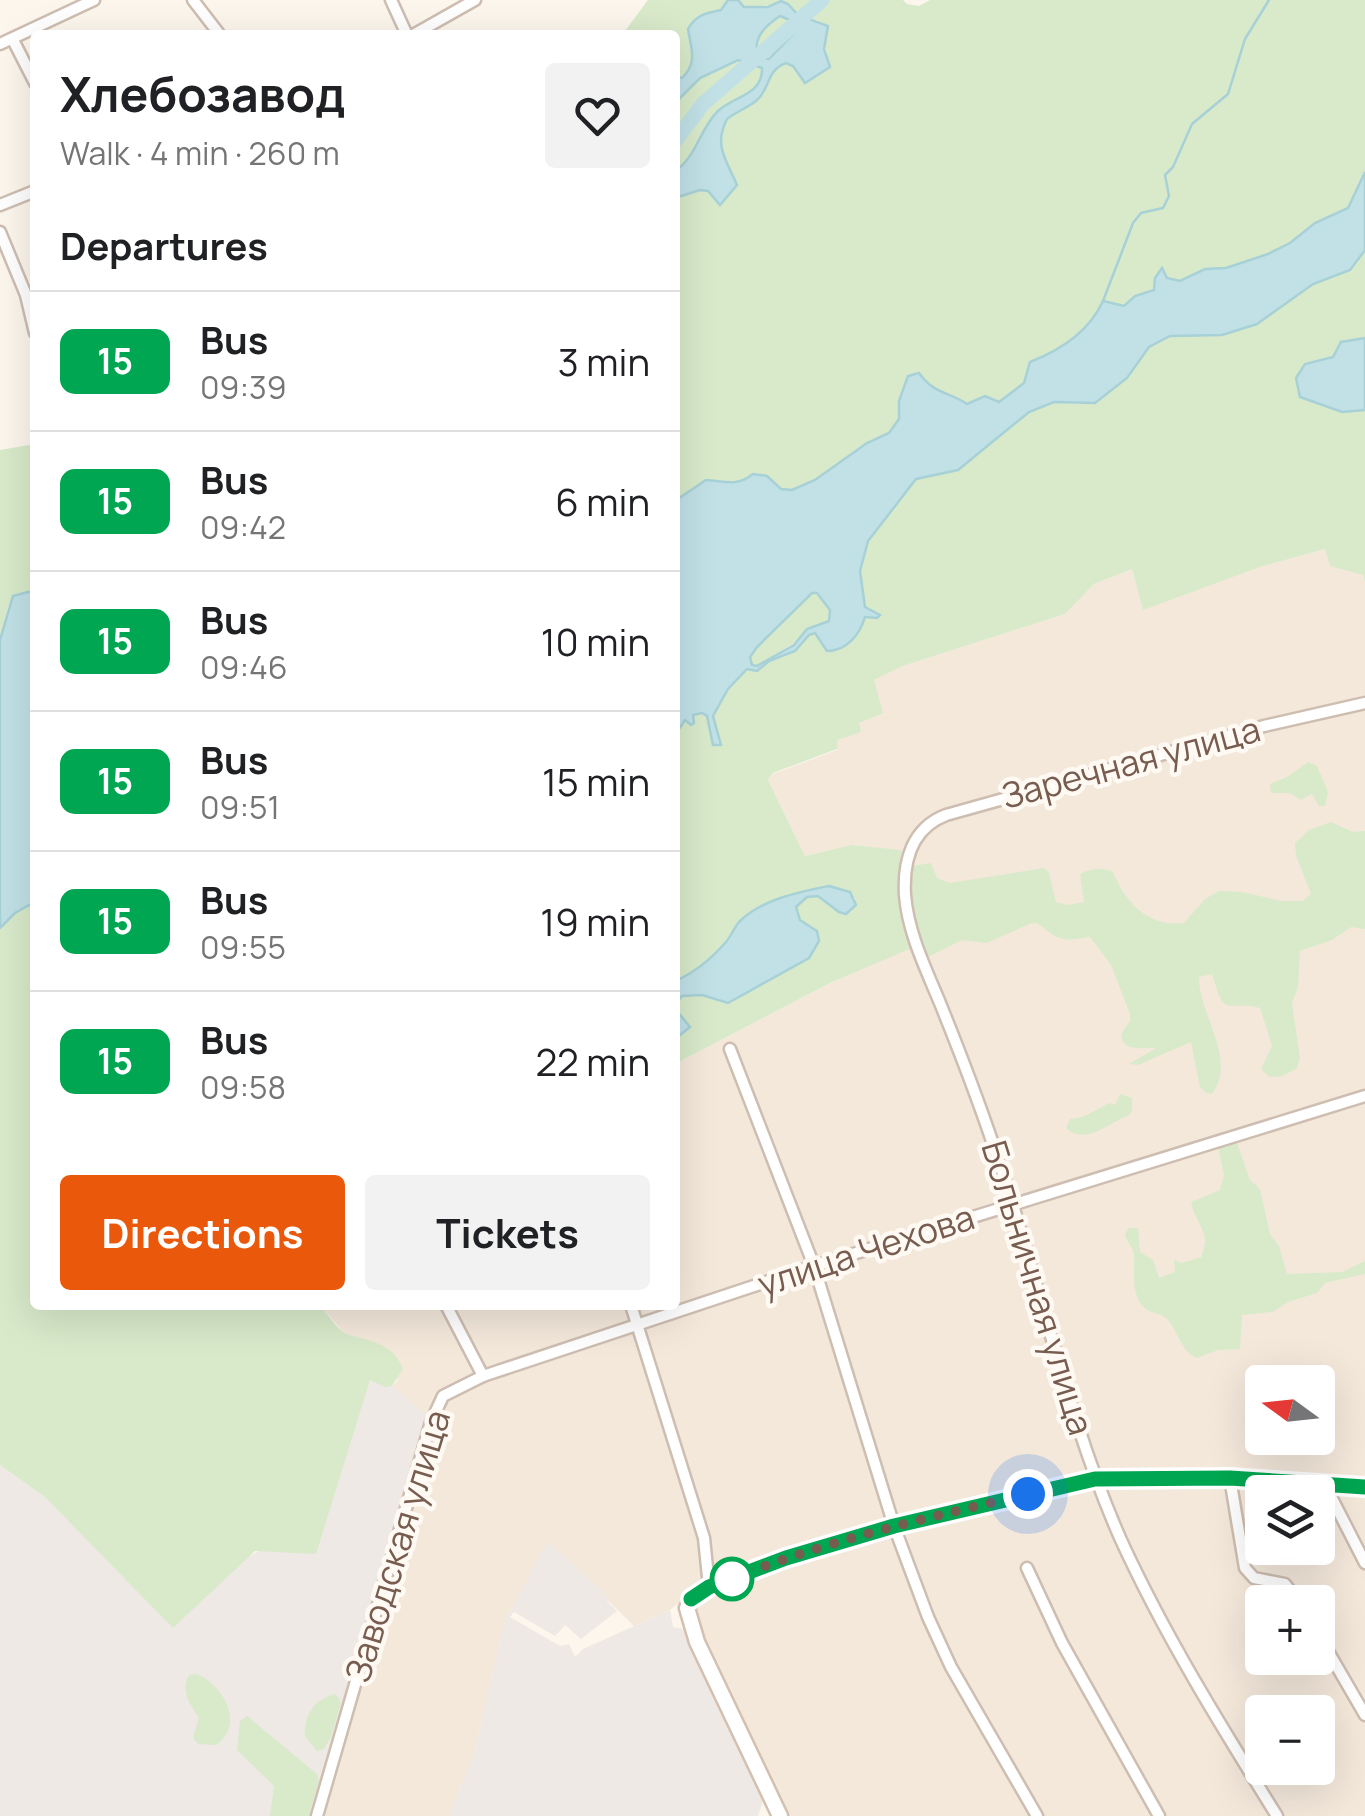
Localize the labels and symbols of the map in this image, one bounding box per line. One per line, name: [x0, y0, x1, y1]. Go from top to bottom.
street label: Заречная улица: [996, 704, 1265, 820]
street label: Больничная улица: [970, 1135, 1106, 1441]
street label: улица Чехова: [751, 1192, 980, 1308]
north arrow: [1245, 1365, 1335, 1455]
street label: Заводская улица: [333, 1404, 461, 1688]
your location: [1003, 1469, 1053, 1519]
unlabelled marker: [711, 1558, 753, 1600]

